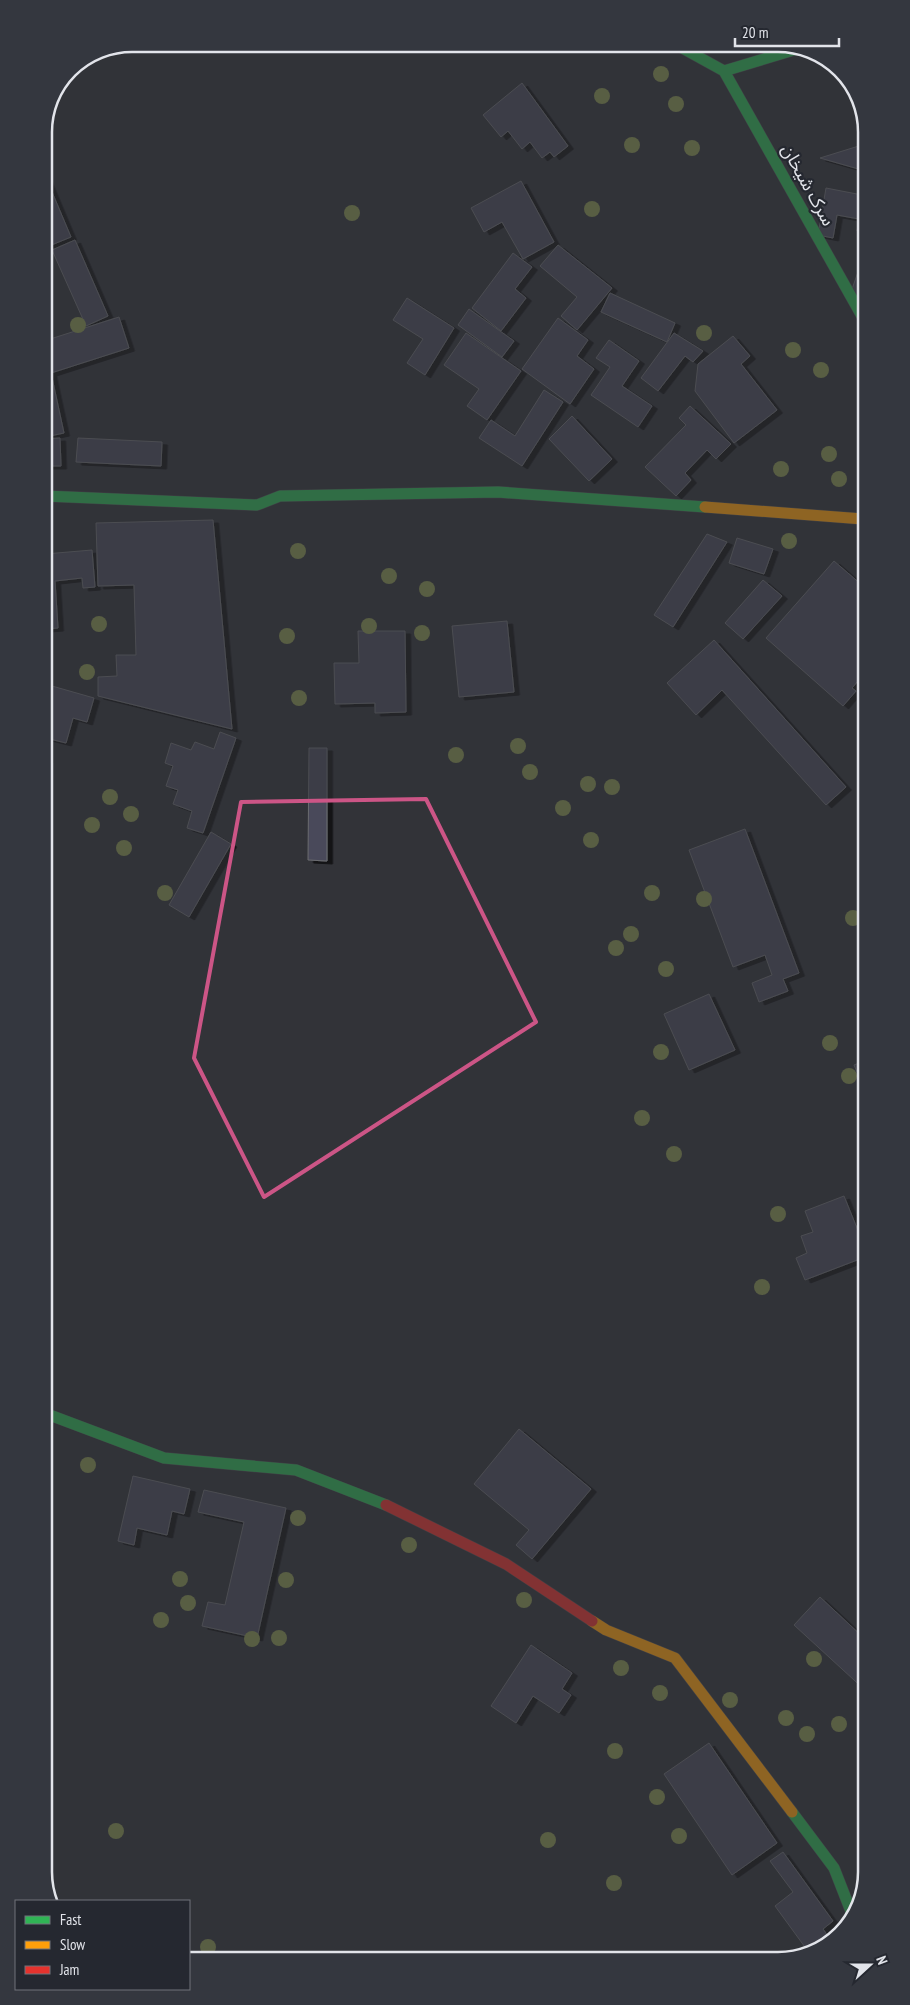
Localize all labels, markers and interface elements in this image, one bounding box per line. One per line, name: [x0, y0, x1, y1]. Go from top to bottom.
scale bar: [735, 15, 839, 47]
text: 20 m: [742, 23, 768, 42]
street label: سرک شیخان: [777, 140, 840, 230]
legend: [15, 1900, 190, 1990]
text: Fast: [60, 1910, 81, 1929]
text: Slow: [60, 1935, 85, 1954]
north arrow: [845, 1940, 895, 1990]
text: N: [872, 1954, 892, 1967]
text: Jam: [59, 1960, 79, 1979]

